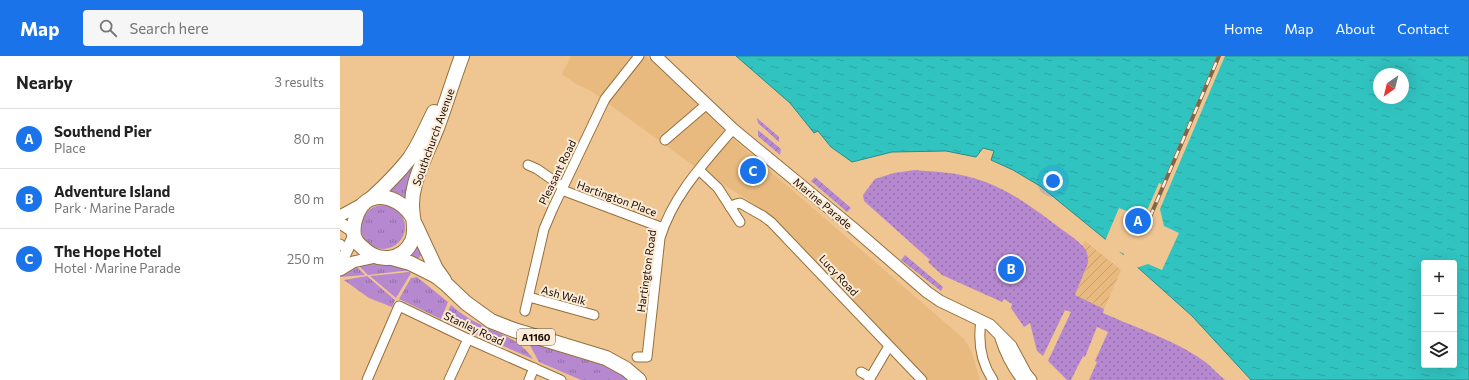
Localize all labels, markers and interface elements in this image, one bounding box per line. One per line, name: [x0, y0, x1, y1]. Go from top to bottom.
search box: [83, 10, 363, 46]
text: Map: [20, 17, 59, 40]
icon: search: [97, 17, 119, 39]
text: Search here: [129, 19, 209, 37]
text: Home: [1224, 20, 1263, 37]
text: Map: [1285, 20, 1313, 37]
text: About: [1335, 20, 1375, 37]
text: Contact: [1397, 20, 1449, 37]
north arrow: [1373, 68, 1409, 104]
text: Nearby: [16, 72, 73, 93]
text: 3 results: [275, 74, 324, 90]
street label: Southchurch Avenue: [409, 86, 457, 187]
text: Southend Pier: [54, 122, 152, 140]
text: A: [24, 131, 34, 147]
text: 80 m: [294, 131, 324, 147]
street label: Pleasant Road: [536, 137, 578, 207]
text: Place: [54, 140, 86, 156]
pin: C: [740, 156, 766, 186]
your location: [1043, 171, 1063, 191]
street label: Marine Parade: [791, 175, 855, 231]
street label: Hartington Place: [575, 178, 659, 219]
text: Adventure Island: [54, 182, 170, 200]
text: B: [25, 191, 33, 207]
text: 80 m: [294, 191, 324, 207]
text: Park · Marine Parade: [54, 200, 175, 216]
pin: A: [1125, 206, 1151, 236]
street label: Hartington Road: [634, 229, 658, 313]
text: The Hope Hotel: [54, 242, 161, 260]
text: C: [25, 251, 33, 267]
text: 250 m: [287, 251, 324, 267]
street label: Lucy Road: [817, 252, 861, 298]
pin: B: [998, 254, 1024, 284]
text: Hotel · Marine Parade: [54, 260, 181, 276]
map controls: [1421, 260, 1457, 368]
button: +: [1421, 260, 1457, 296]
street label: Ash Walk: [540, 283, 588, 307]
button: −: [1421, 296, 1457, 332]
street label: Stanley Road: [442, 308, 506, 348]
road number: A1160: [517, 329, 555, 345]
button: layers: [1421, 332, 1457, 368]

